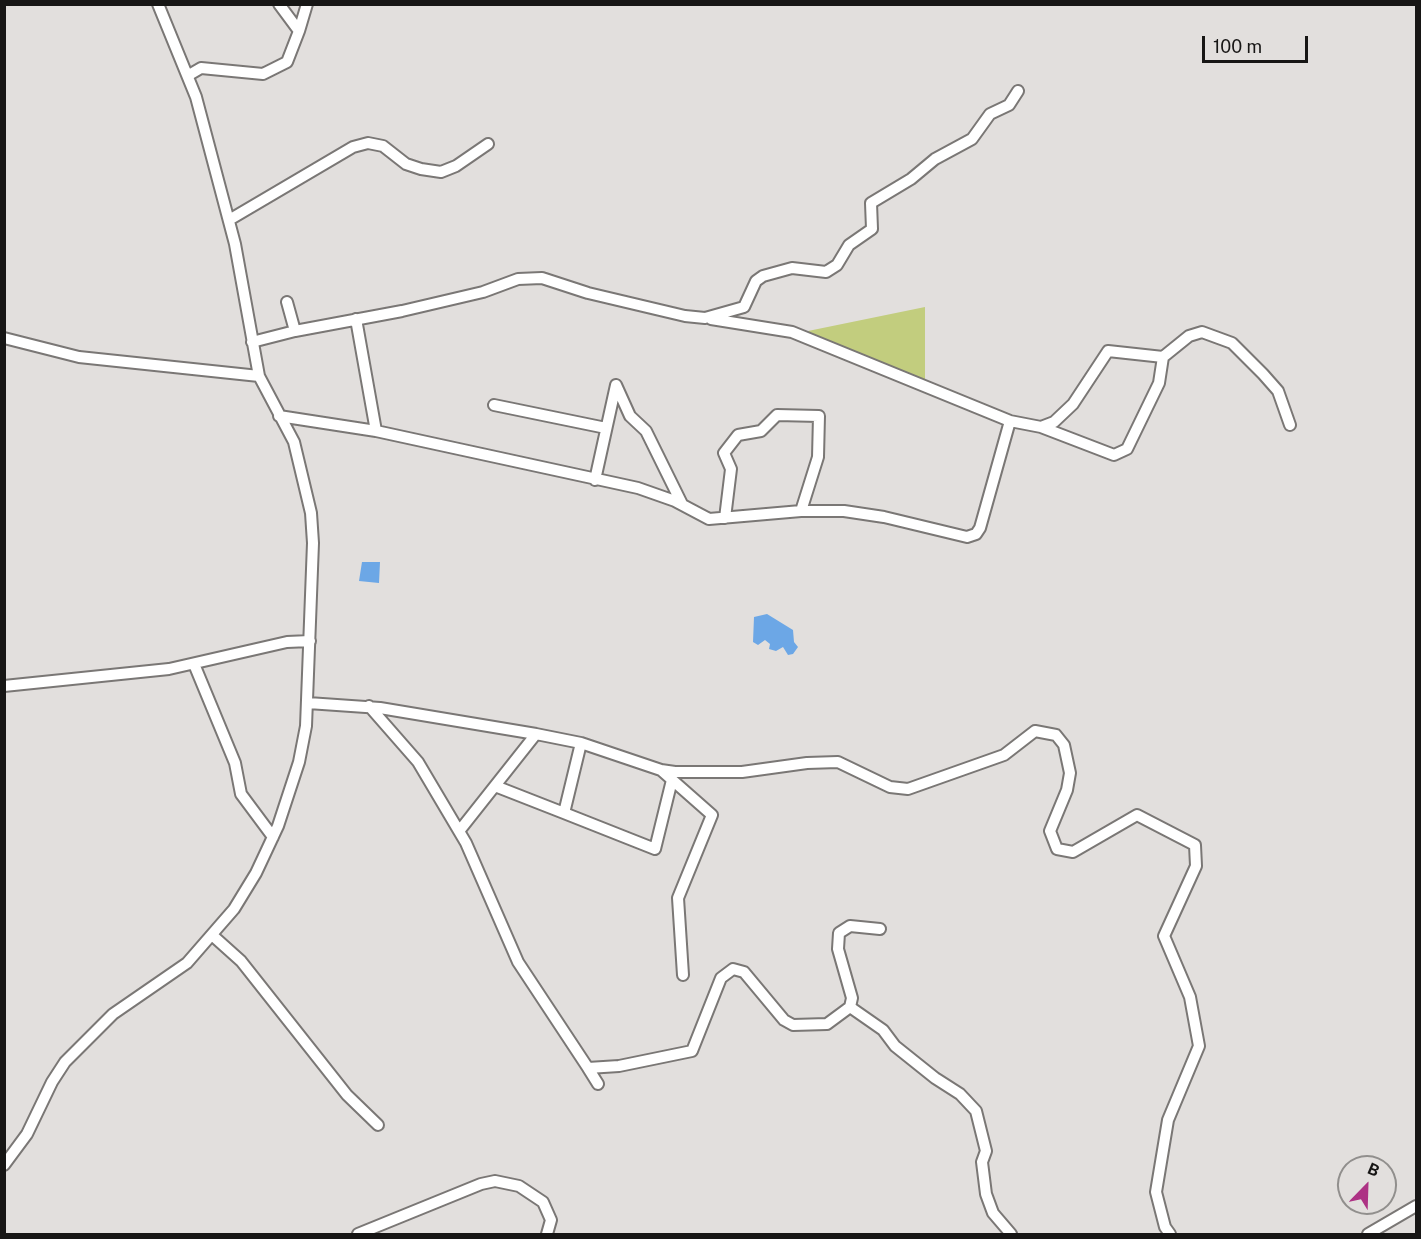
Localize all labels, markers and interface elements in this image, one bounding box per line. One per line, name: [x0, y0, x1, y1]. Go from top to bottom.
scale bar: [1205, 24, 1312, 62]
text: 100 m: [1213, 36, 1262, 57]
north arrow: [1337, 1155, 1397, 1215]
text: B: [1365, 1159, 1382, 1181]

